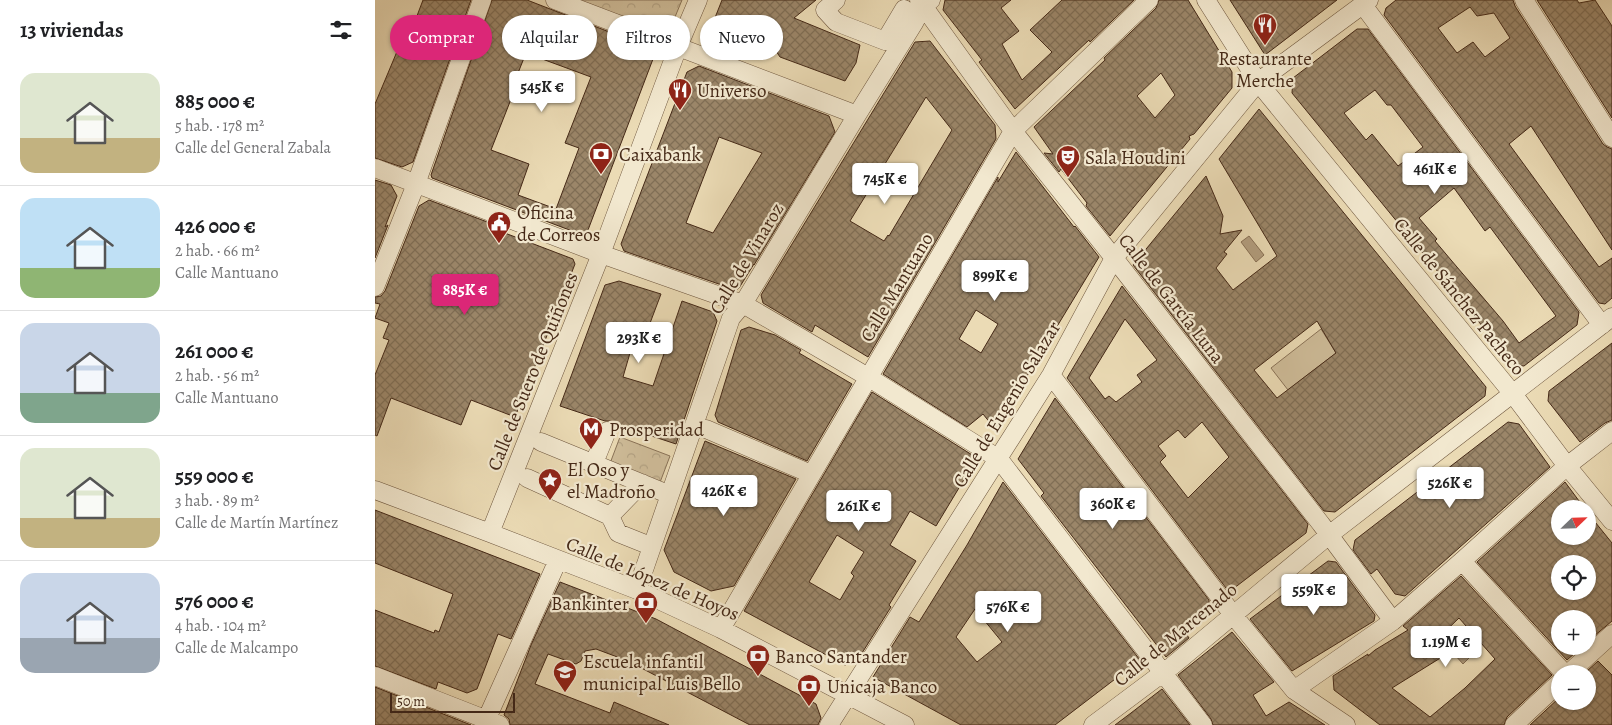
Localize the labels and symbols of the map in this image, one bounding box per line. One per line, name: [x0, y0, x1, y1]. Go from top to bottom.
restaurant icon: Restaurante Merche: [1252, 12, 1278, 46]
place label: Restaurante Merche: [1218, 46, 1312, 94]
pin: 545K €: [501, 70, 583, 113]
restaurant icon: Universo: [667, 77, 693, 111]
place label: Universo: [697, 78, 766, 104]
bank icon: Caixabank: [588, 141, 614, 175]
place label: Caixabank: [619, 142, 702, 168]
theatre icon: Sala Houdini: [1055, 144, 1081, 178]
place label: Sala Houdini: [1085, 145, 1186, 171]
pin: 461K €: [1394, 152, 1476, 195]
pin: 745K €: [844, 162, 926, 205]
street label: Calle de Vinaroz: [703, 198, 790, 319]
place label: Oficina de Correos: [517, 200, 600, 248]
public building icon: Oficina de Correos: [486, 210, 512, 244]
street label: Calle de Sánchez Pacheco: [1387, 212, 1531, 381]
street label: Calle Mantuano: [854, 228, 940, 347]
street label: Calle de García Luna: [1112, 228, 1230, 369]
pin: 899K €: [954, 260, 1036, 302]
street label: Calle de Suero de Quiñones: [481, 268, 585, 475]
pin: 885K €: [424, 274, 506, 316]
street label: Calle de Eugenio Salazar: [947, 316, 1067, 493]
pin: 293K €: [598, 322, 680, 364]
metro station icon: Prosperidad: [578, 416, 604, 450]
place label: Prosperidad: [609, 417, 705, 443]
place label: El Oso y el Madroño: [567, 457, 656, 505]
pin: 526K €: [1409, 466, 1491, 509]
place icon: El Oso y el Madroño: [537, 467, 563, 501]
pin: 426K €: [683, 474, 765, 517]
pin: 360K €: [1072, 488, 1154, 530]
pin: 261K €: [818, 490, 900, 532]
north arrow: [1551, 500, 1596, 545]
street label: Calle de López de Hoyos: [562, 531, 743, 627]
pin: 559K €: [1273, 574, 1355, 616]
street label: Calle de Marcenado: [1108, 577, 1243, 693]
bank icon: Bankinter: [633, 590, 659, 624]
pin: 576K €: [967, 590, 1049, 633]
place label: Bankinter: [551, 591, 629, 617]
pin: 1.19M €: [1400, 626, 1492, 668]
bank icon: Banco Santander: [745, 643, 771, 677]
place label: Banco Santander: [775, 644, 907, 670]
place label: Escuela infantil municipal Luis Bello: [583, 649, 741, 697]
school or university icon: Escuela infantil municipal Luis Bello: [552, 659, 578, 693]
bank icon: Unicaja Banco: [796, 673, 822, 707]
place label: Unicaja Banco: [827, 674, 937, 700]
scale bar: [390, 690, 515, 713]

